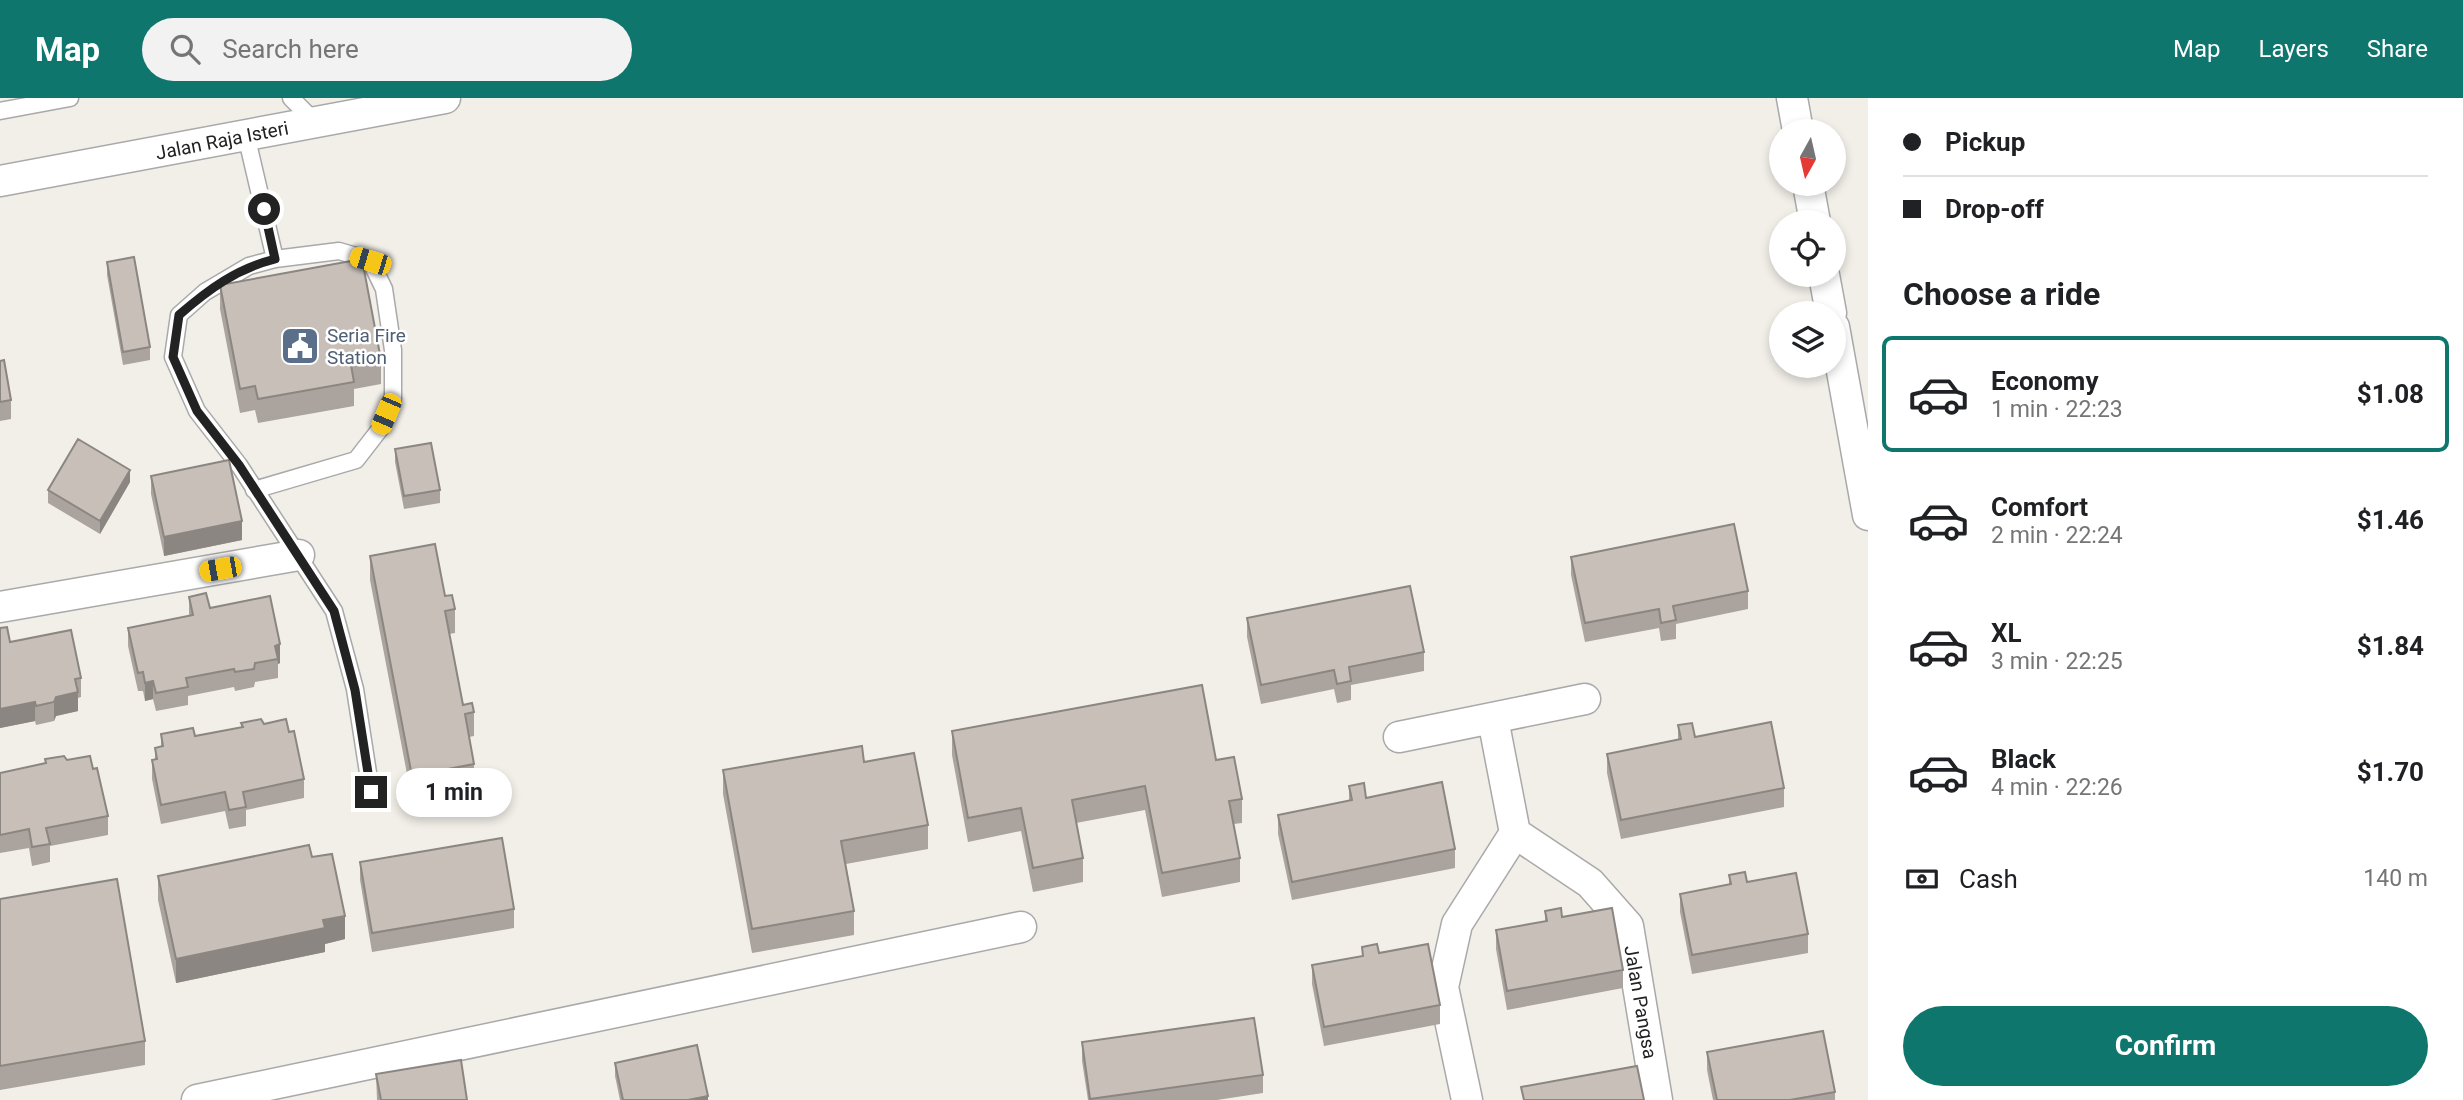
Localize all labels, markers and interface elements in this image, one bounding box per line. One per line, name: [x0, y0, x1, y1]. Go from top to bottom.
search box: [142, 18, 632, 81]
text: Map: [35, 30, 100, 69]
icon: search: [166, 30, 204, 68]
text: Search here: [222, 34, 359, 64]
text: Map: [2173, 35, 2221, 63]
text: Layers: [2259, 35, 2329, 63]
text: Share: [2367, 35, 2428, 63]
street label: Jalan Raja Isteri: [154, 116, 291, 165]
north arrow: [1769, 119, 1846, 196]
map controls: [1769, 119, 1846, 378]
text: Pickup: [1945, 127, 2025, 157]
route start: [248, 193, 280, 225]
text: Drop-off: [1945, 194, 2044, 224]
button: locate: [1769, 210, 1846, 287]
car: [347, 245, 394, 277]
text: Choose a ride: [1903, 275, 2100, 313]
button: layers: [1769, 301, 1846, 378]
place label: Seria Fire Station: [327, 324, 406, 369]
public building icon: Seria Fire Station: [279, 325, 321, 367]
icon: car: [1907, 363, 1970, 426]
text: Economy: [1991, 366, 2098, 396]
text: $1.08: [2357, 379, 2424, 409]
car: [369, 391, 404, 437]
text: 1 min · 22:23: [1991, 396, 2123, 423]
icon: car: [1907, 489, 1970, 552]
text: Comfort: [1991, 492, 2088, 522]
text: $1.46: [2357, 505, 2424, 535]
text: 2 min · 22:24: [1991, 522, 2123, 549]
car: [198, 555, 243, 583]
icon: car: [1907, 615, 1970, 678]
text: XL: [1991, 618, 2022, 648]
text: $1.84: [2357, 631, 2424, 661]
text: 3 min · 22:25: [1991, 648, 2123, 675]
icon: car: [1907, 741, 1970, 804]
text: Black: [1991, 744, 2056, 774]
text: $1.70: [2357, 757, 2424, 787]
callout: 1 min: [396, 768, 511, 816]
text: 4 min · 22:26: [1991, 774, 2123, 801]
route end: [355, 776, 387, 808]
text: 1 min: [425, 779, 483, 806]
icon: cash: [1903, 860, 1941, 898]
text: Cash: [1959, 864, 2018, 894]
text: 140 m: [2363, 865, 2428, 892]
street label: Jalan Pangsa: [1619, 944, 1662, 1060]
button: Confirm: [1903, 1006, 2428, 1086]

